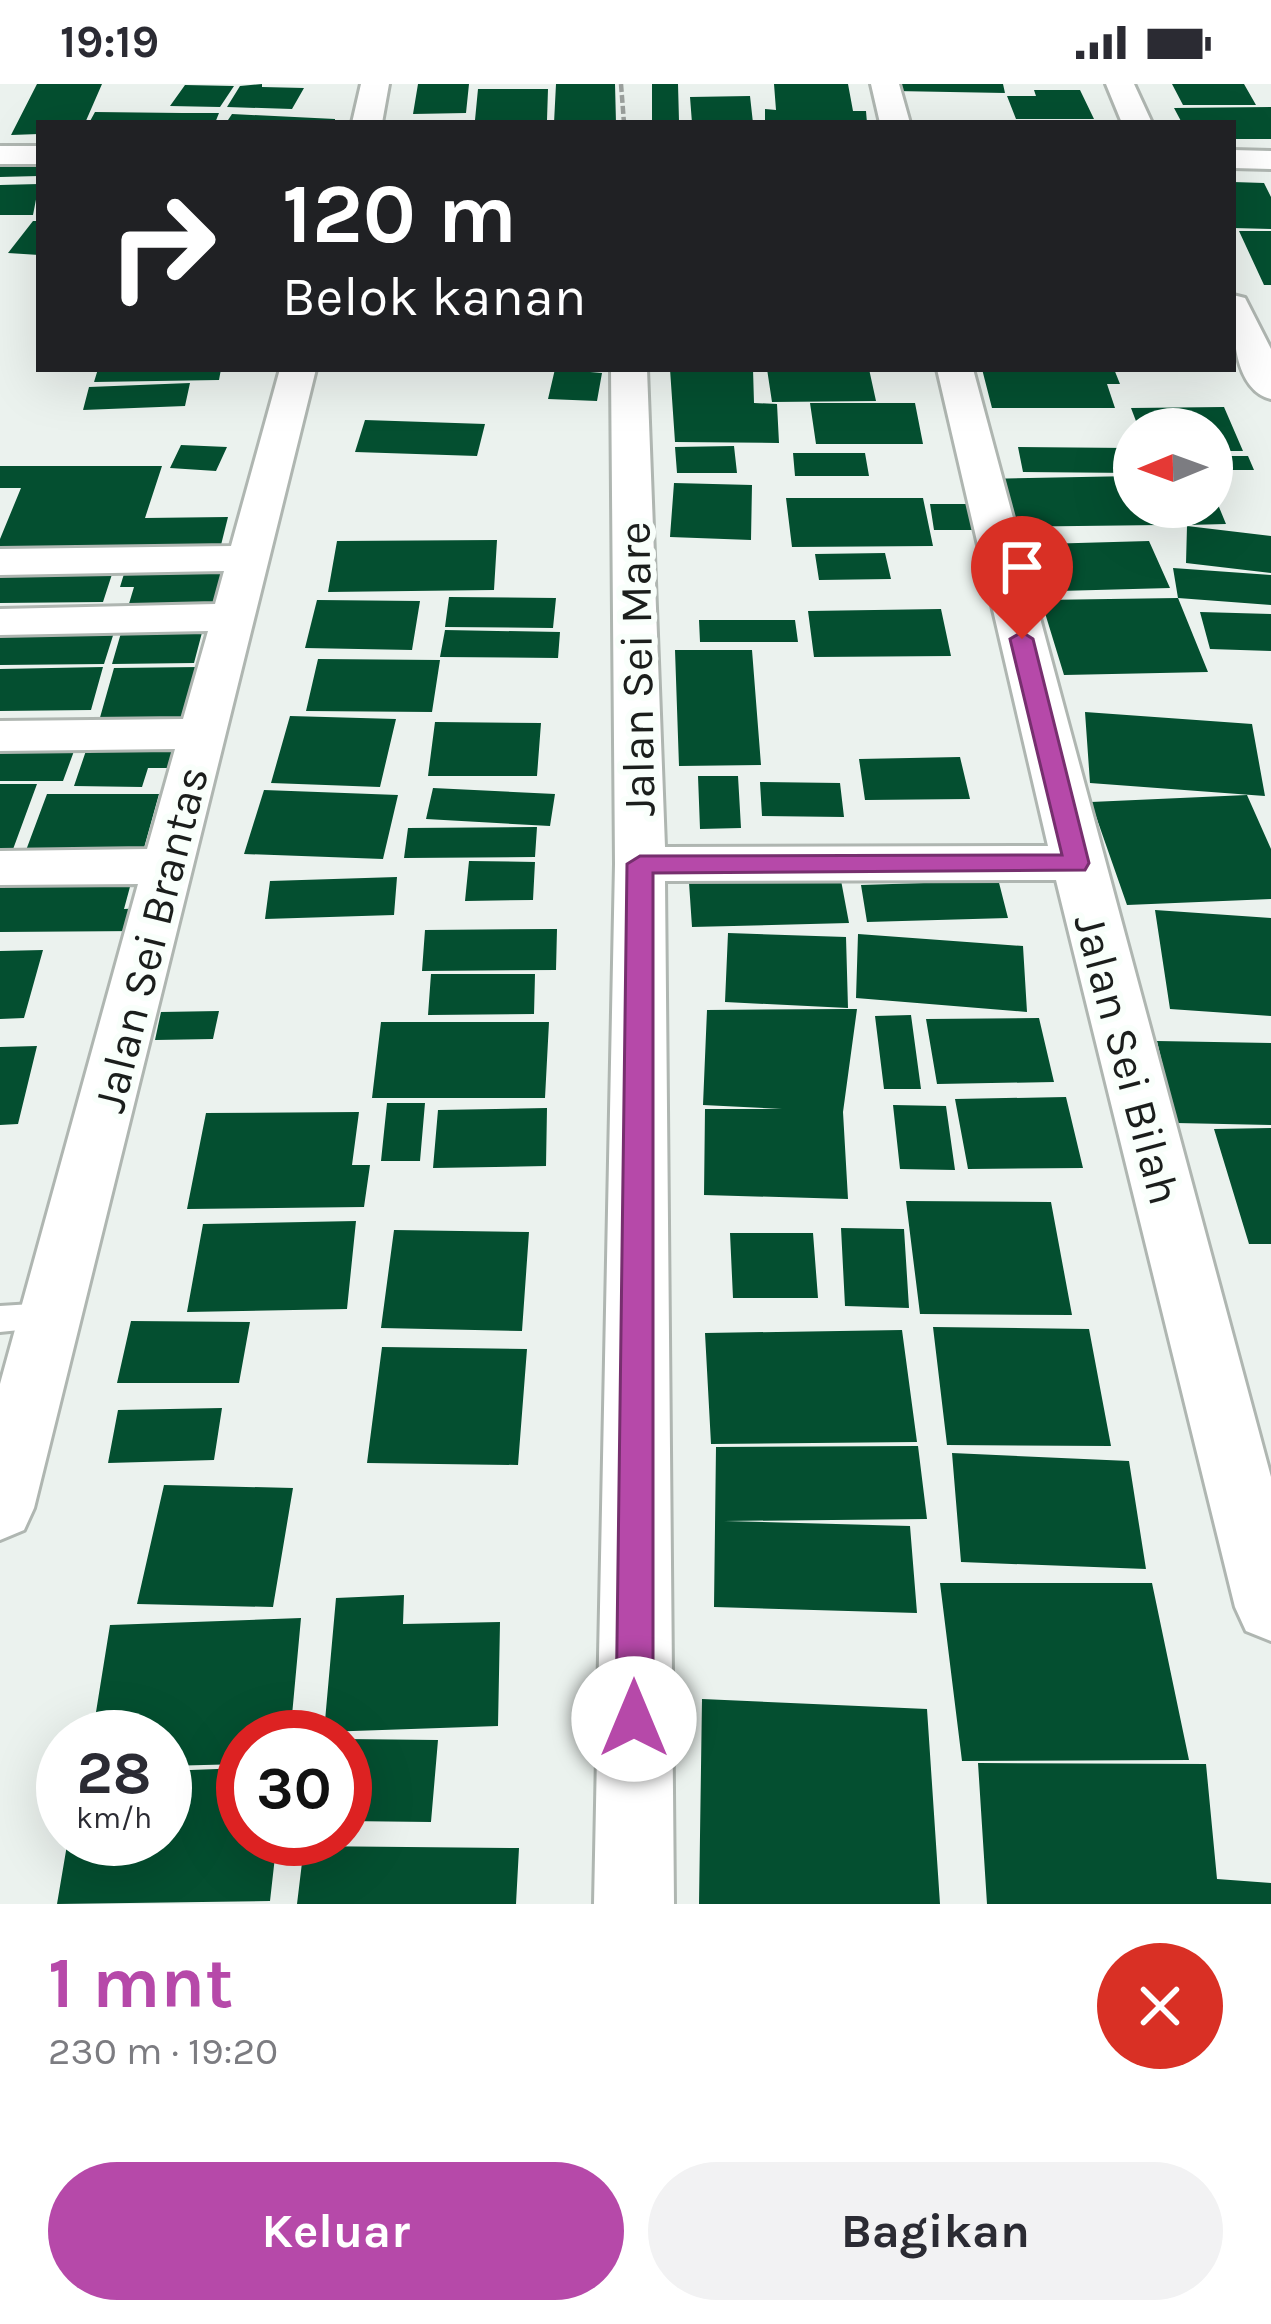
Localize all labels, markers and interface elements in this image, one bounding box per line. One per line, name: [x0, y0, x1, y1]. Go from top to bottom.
text: 19:19: [60, 16, 159, 68]
text: 120 m: [282, 165, 517, 263]
icon: right: [84, 168, 240, 324]
text: Belok kanan: [282, 265, 586, 329]
north arrow: [1113, 408, 1233, 528]
map controls: [1113, 408, 1233, 528]
pin: [971, 516, 1073, 639]
street label: Jalan Sei Mare: [608, 521, 666, 817]
icon: arrive: [989, 534, 1055, 600]
street label: Jalan Sei Brantas: [83, 761, 219, 1117]
street label: Jalan Sei Bilah: [1063, 908, 1191, 1210]
position arrow: [571, 1656, 697, 1782]
speed limit sign: 30: [216, 1710, 372, 1866]
text: 28: [76, 1738, 152, 1808]
text: km/h: [76, 1800, 152, 1836]
text: 1 mnt: [48, 1941, 233, 2025]
button: close: [1097, 1943, 1223, 2069]
text: 230 m · 19:20: [48, 2028, 278, 2074]
button: Keluar: [48, 2162, 624, 2300]
button: Bagikan: [648, 2162, 1223, 2300]

